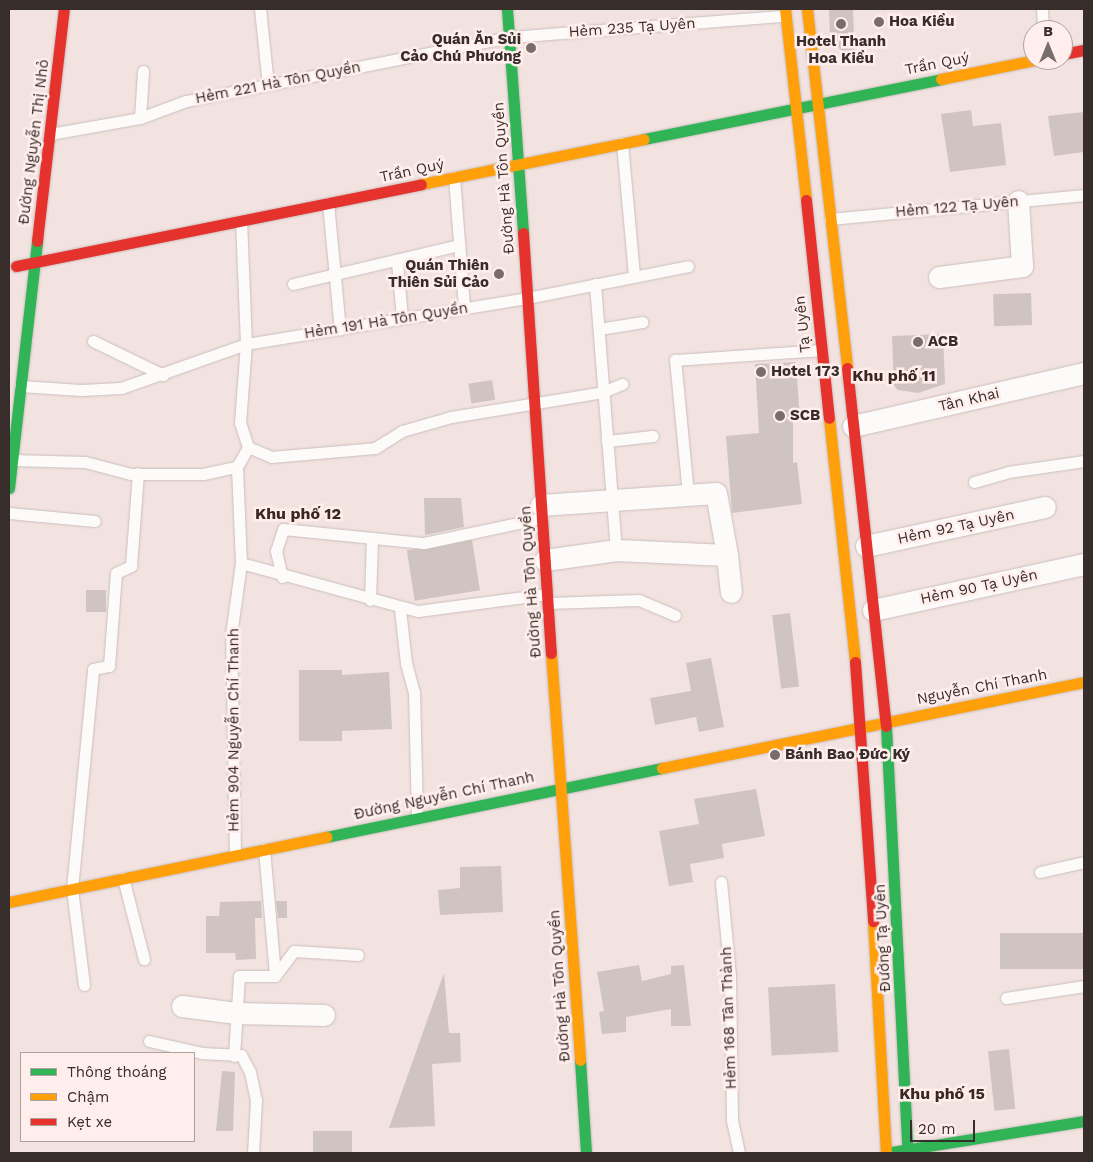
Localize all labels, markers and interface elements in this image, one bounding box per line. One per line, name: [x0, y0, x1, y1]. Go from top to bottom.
place label: Hoa Kiều: [889, 13, 955, 31]
street label: Hẻm 235 Tạ Uyên: [568, 15, 696, 41]
marker: Hoa Kiều: [873, 16, 885, 28]
marker: Hotel Thanh Hoa Kiều: [835, 18, 847, 30]
north arrow: [1023, 20, 1073, 70]
text: B: [1043, 23, 1053, 39]
place label: Quán Ăn Sủi Cảo Chú Phương: [400, 30, 521, 65]
place label: Hotel Thanh Hoa Kiều: [796, 32, 886, 67]
marker: Quán Ăn Sủi Cảo Chú Phương: [525, 42, 537, 54]
street label: Trần Quý: [903, 49, 971, 79]
street label: Đường Nguyễn Thị Nhỏ: [15, 58, 53, 226]
street label: Hẻm 221 Hà Tôn Quyền: [193, 58, 363, 108]
street label: Đường Hà Tôn Quyền: [490, 101, 518, 255]
street label: Trần Quý: [378, 155, 446, 187]
street label: Hẻm 122 Tạ Uyên: [894, 193, 1020, 221]
place label: Quán Thiên Thiên Sủi Cảo: [388, 256, 489, 291]
marker: Quán Thiên Thiên Sủi Cảo: [493, 268, 505, 280]
street label: Tạ Uyên: [791, 294, 815, 354]
street label: Hẻm 191 Hà Tôn Quyền: [302, 299, 470, 343]
place label: ACB: [928, 333, 958, 351]
marker: ACB: [912, 336, 924, 348]
place label: Hotel 173: [771, 363, 840, 381]
marker: Hotel 173: [755, 366, 767, 378]
district label: Khu phố 11: [852, 366, 936, 386]
street label: Tân Khai: [937, 384, 1001, 416]
place label: SCB: [790, 407, 820, 425]
marker: SCB: [774, 410, 786, 422]
district label: Khu phố 12: [255, 504, 341, 524]
street label: Đường Hà Tôn Quyền: [517, 505, 545, 659]
street label: Hẻm 92 Tạ Uyên: [896, 506, 1016, 548]
street label: Hẻm 90 Tạ Uyên: [918, 566, 1040, 608]
street label: Hẻm 904 Nguyễn Chí Thanh: [225, 628, 243, 832]
street label: Nguyễn Chí Thanh: [915, 666, 1049, 708]
place label: Bánh Bao Đức Ký: [785, 746, 910, 764]
marker: Bánh Bao Đức Ký: [769, 749, 781, 761]
street label: Đường Nguyễn Chí Thanh: [352, 768, 536, 824]
street label: Đường Tạ Uyên: [871, 883, 895, 993]
street label: Đường Hà Tôn Quyền: [546, 909, 574, 1063]
street label: Hẻm 168 Tân Thành: [717, 946, 741, 1090]
legend: [20, 1052, 195, 1142]
text: Thông thoáng: [67, 1063, 166, 1081]
district label: Khu phố 15: [899, 1084, 985, 1104]
text: Chậm: [67, 1088, 109, 1106]
scale bar: [913, 1110, 978, 1142]
text: Kẹt xe: [67, 1113, 112, 1131]
text: 20 m: [918, 1120, 956, 1138]

